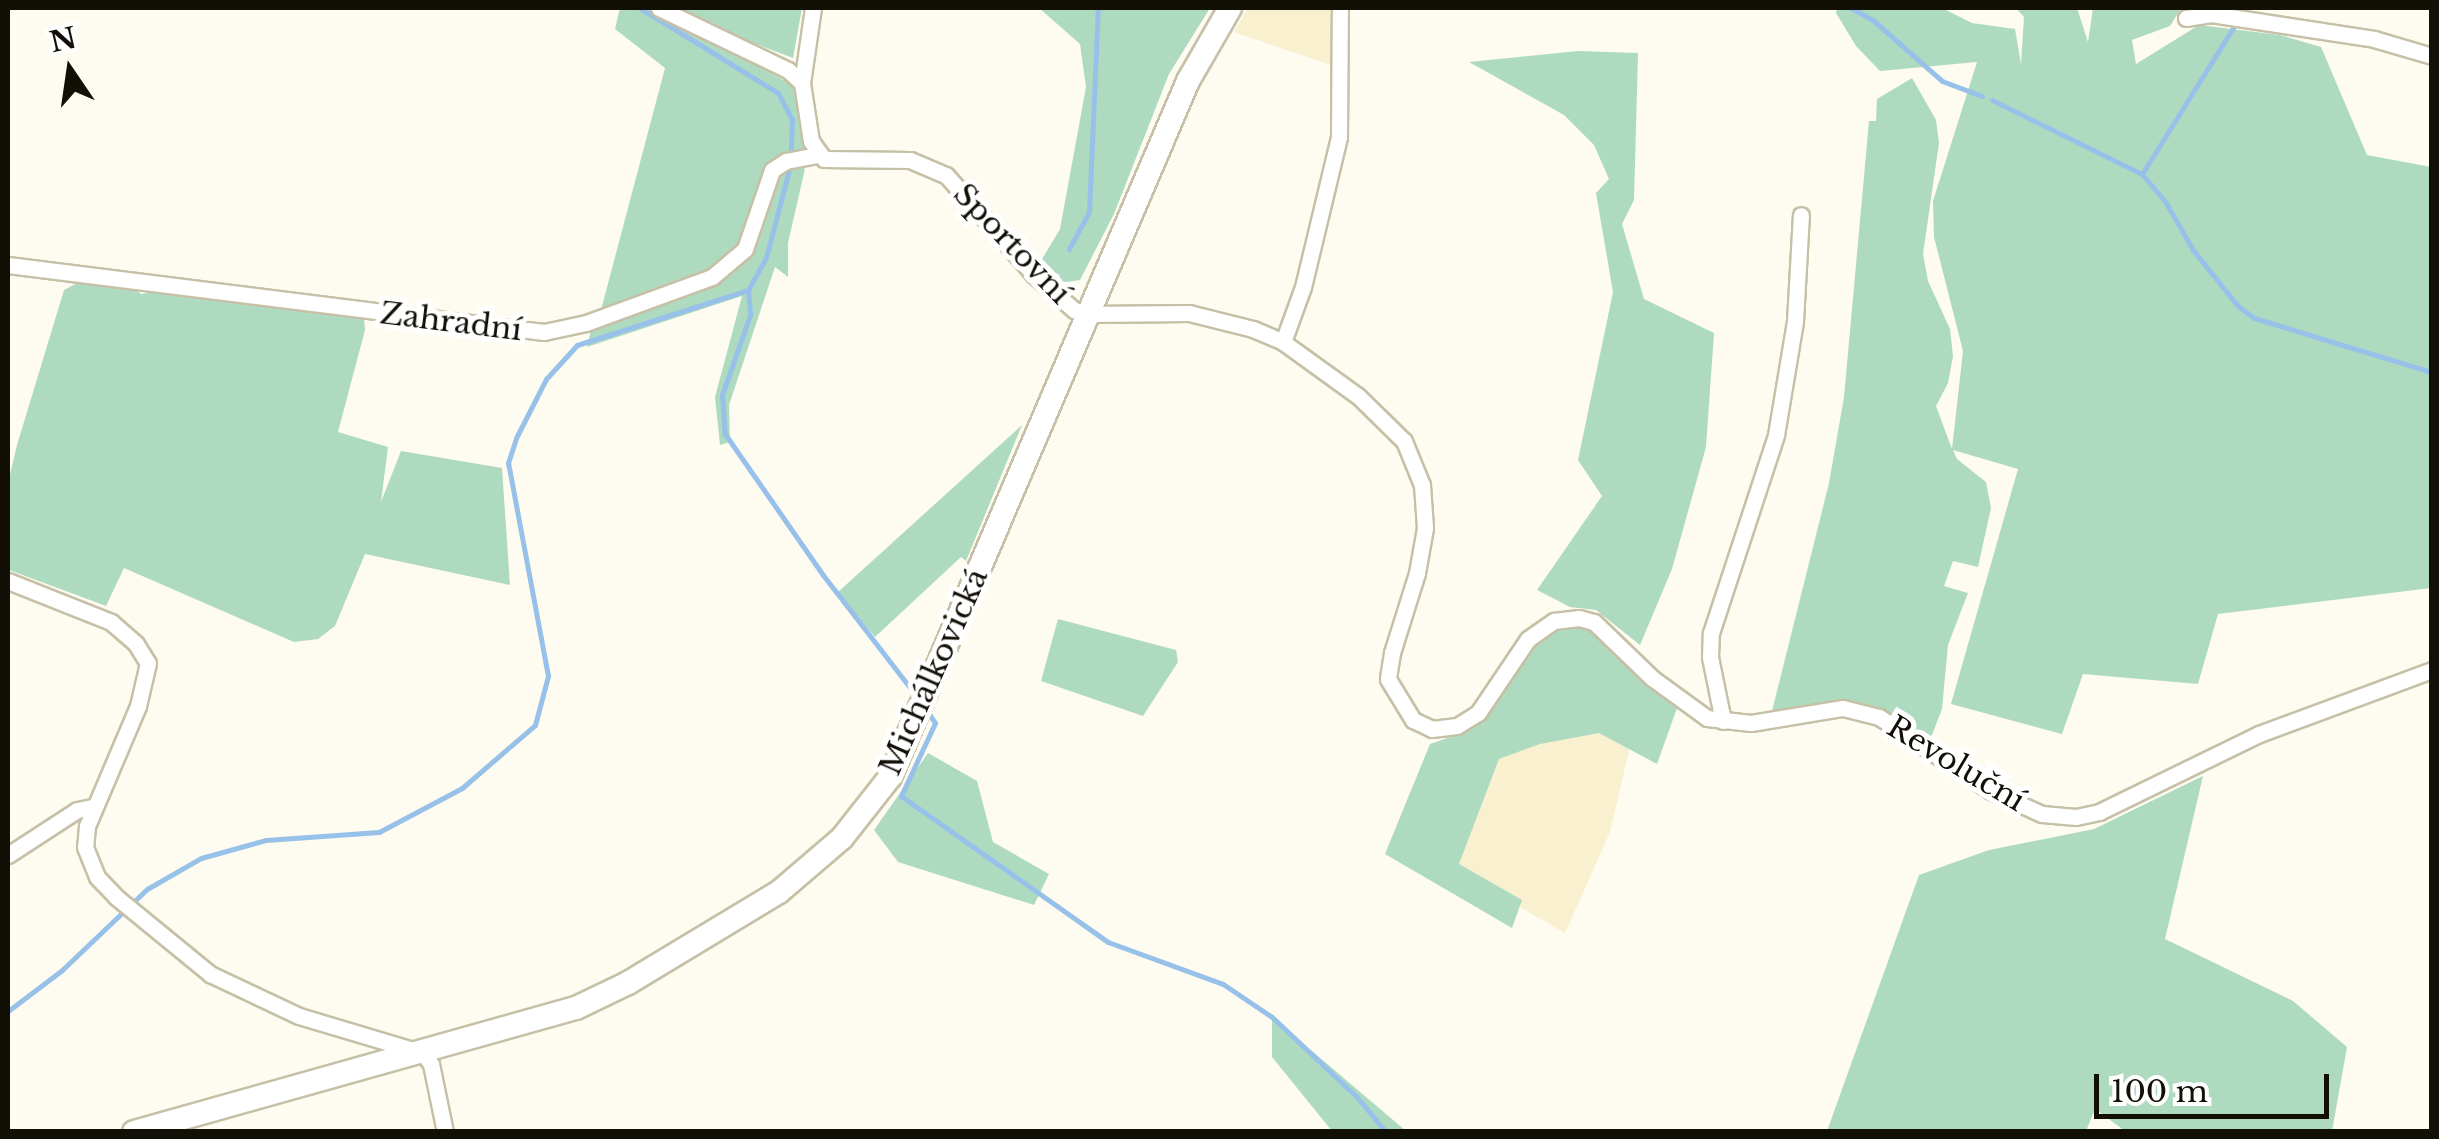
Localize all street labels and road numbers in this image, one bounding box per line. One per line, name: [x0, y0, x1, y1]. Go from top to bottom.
street label: Sportovní: [946, 176, 1078, 312]
street label: Zahradní: [378, 295, 524, 349]
street label: Michálkovická: [872, 563, 996, 781]
street label: Revoluční: [1881, 709, 2031, 819]

